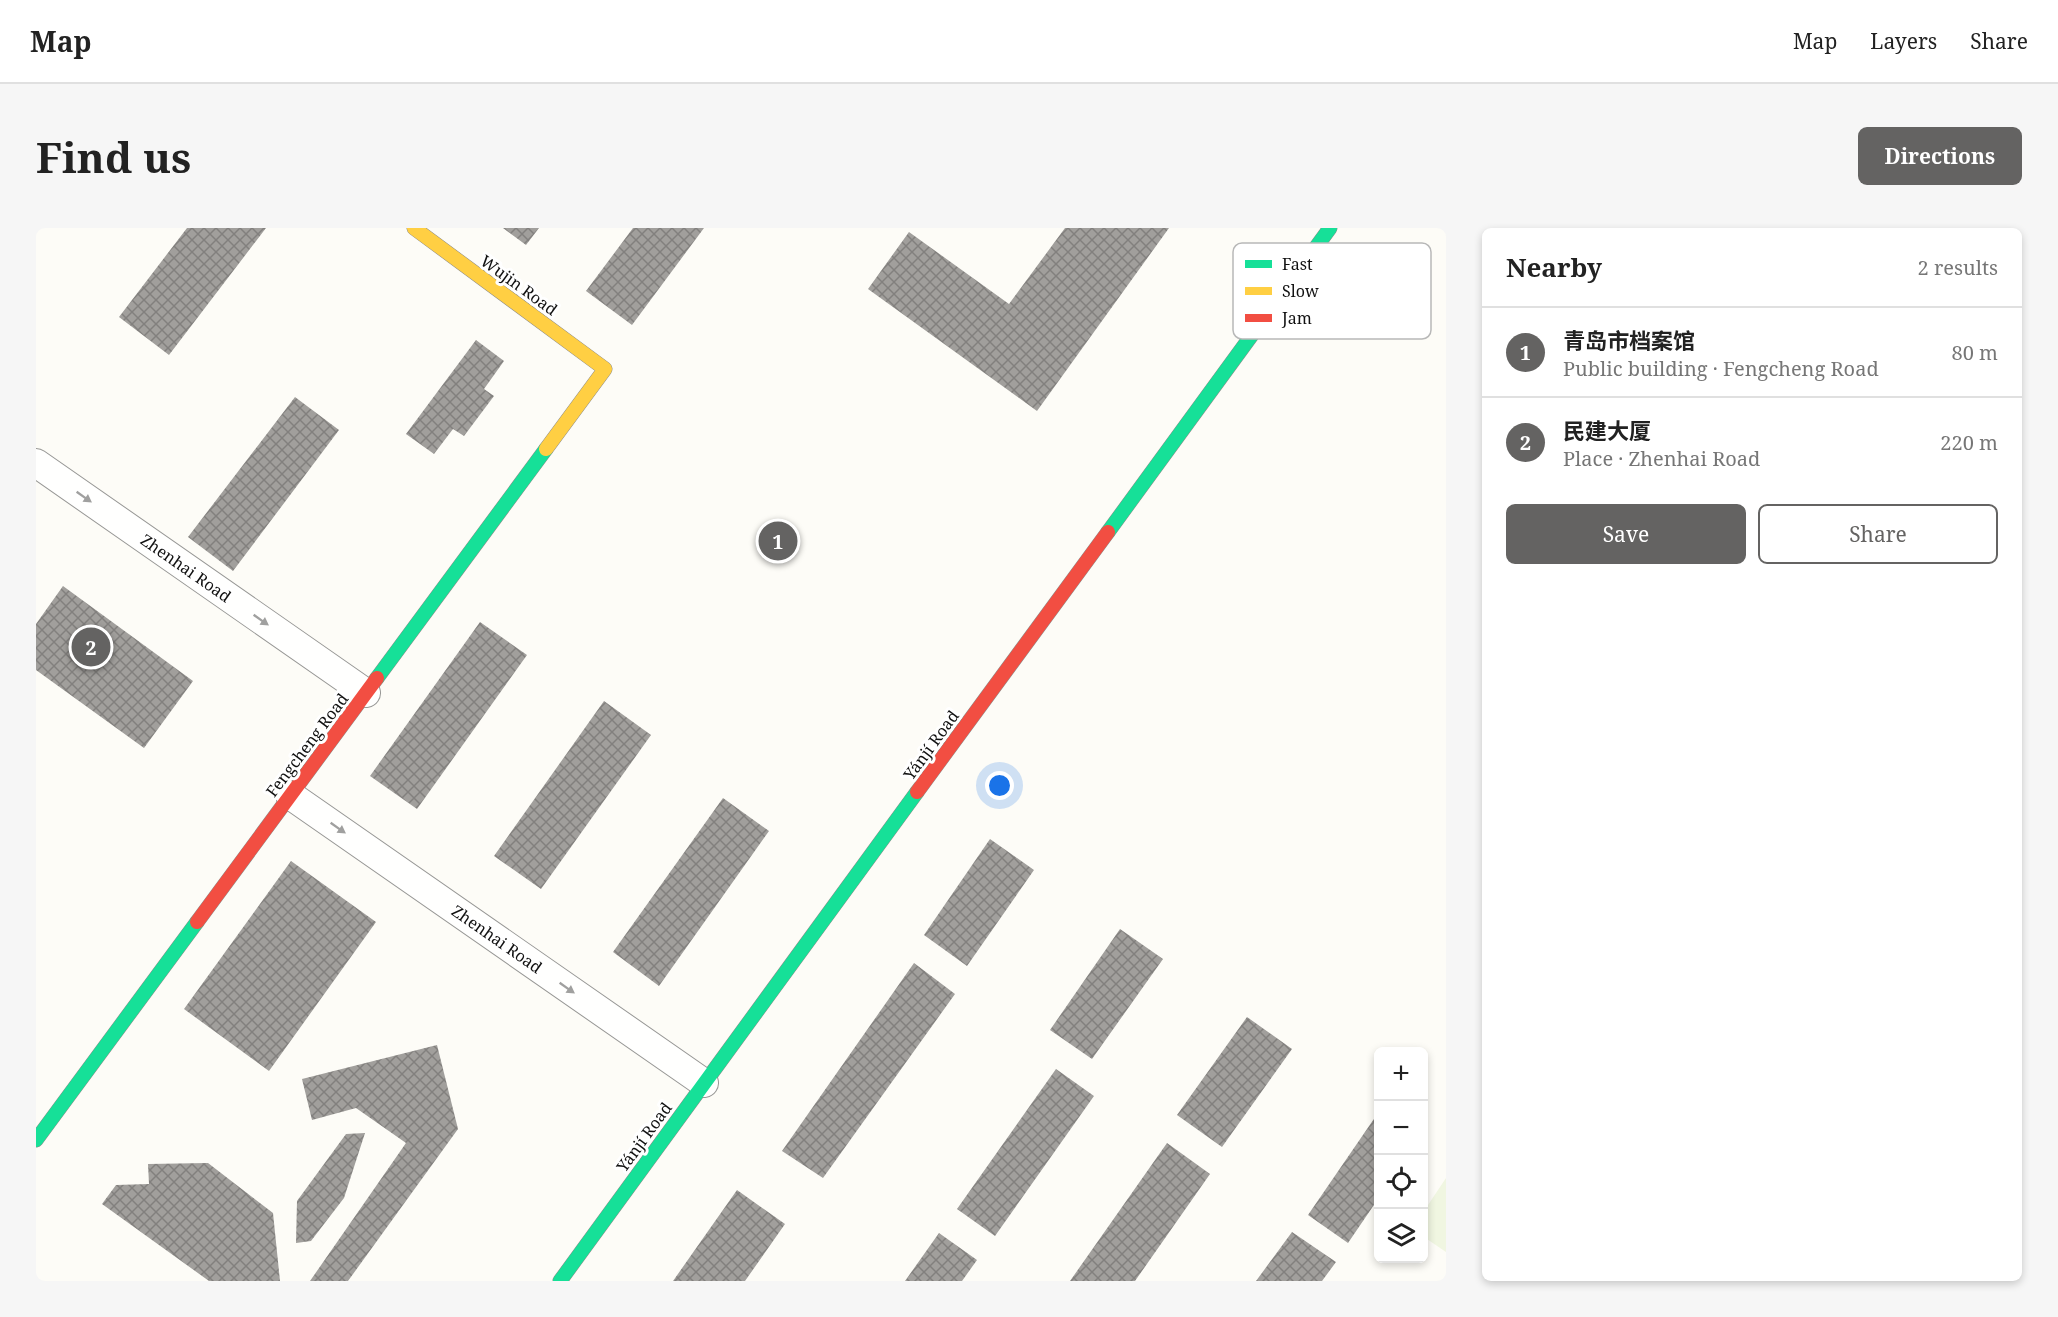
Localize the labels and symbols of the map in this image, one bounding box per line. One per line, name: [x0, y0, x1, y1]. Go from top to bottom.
legend: [1233, 243, 1431, 339]
street label: Wujin Road: [476, 250, 562, 320]
text: Fast: [1282, 253, 1313, 275]
text: Slow: [1282, 280, 1319, 302]
text: Jam: [1281, 307, 1312, 329]
one-way arrow: [76, 491, 92, 502]
pin: 1: [758, 518, 798, 564]
street label: Zhenhai Road: [136, 529, 236, 607]
one-way arrow: [253, 614, 269, 626]
pin: 2: [72, 624, 110, 670]
street label: Fengcheng Road: [261, 689, 353, 801]
street label: Yánjí Road: [898, 706, 964, 785]
your location: [985, 771, 1014, 800]
one-way arrow: [330, 822, 346, 834]
street label: Zhenhai Road: [447, 900, 547, 978]
one-way arrow: [559, 982, 575, 994]
street label: Yánjí Road: [611, 1098, 677, 1177]

